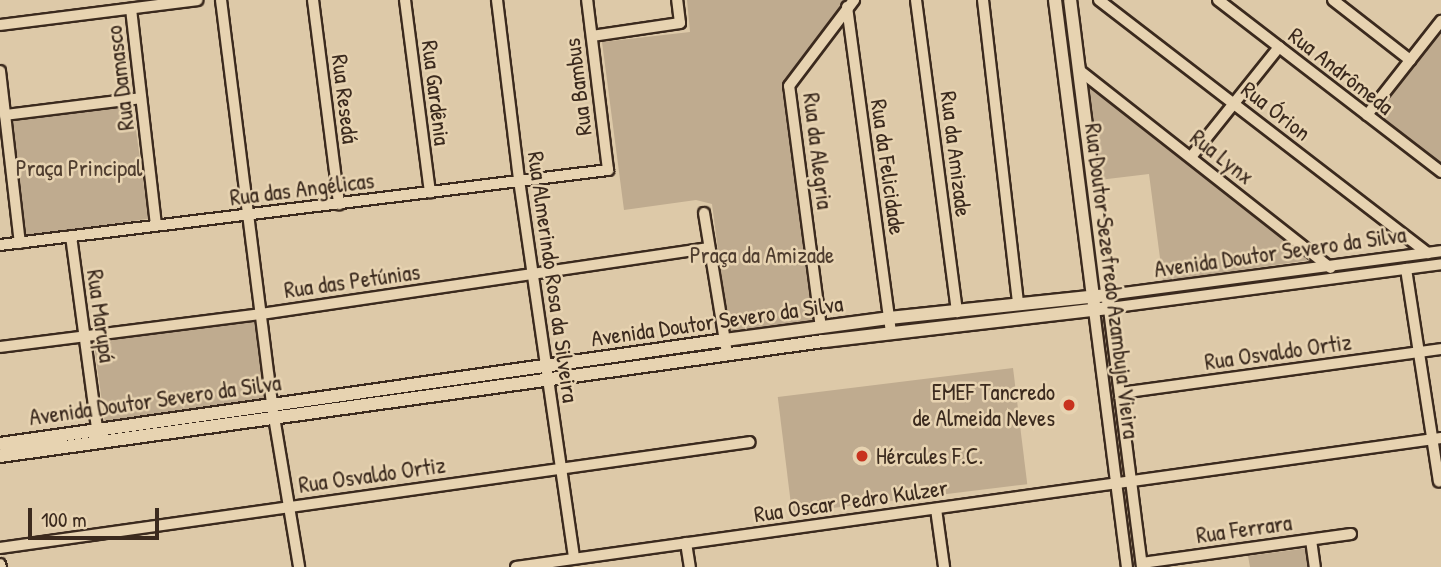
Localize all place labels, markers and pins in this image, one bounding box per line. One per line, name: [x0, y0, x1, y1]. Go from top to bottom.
place label: EMEF Tancredo de Almeida Neves: [912, 378, 1055, 432]
marker: EMEF Tancredo de Almeida Neves: [1061, 397, 1077, 413]
place label: Hércules F.C.: [876, 442, 983, 470]
marker: Hércules F.C.: [854, 448, 870, 464]

